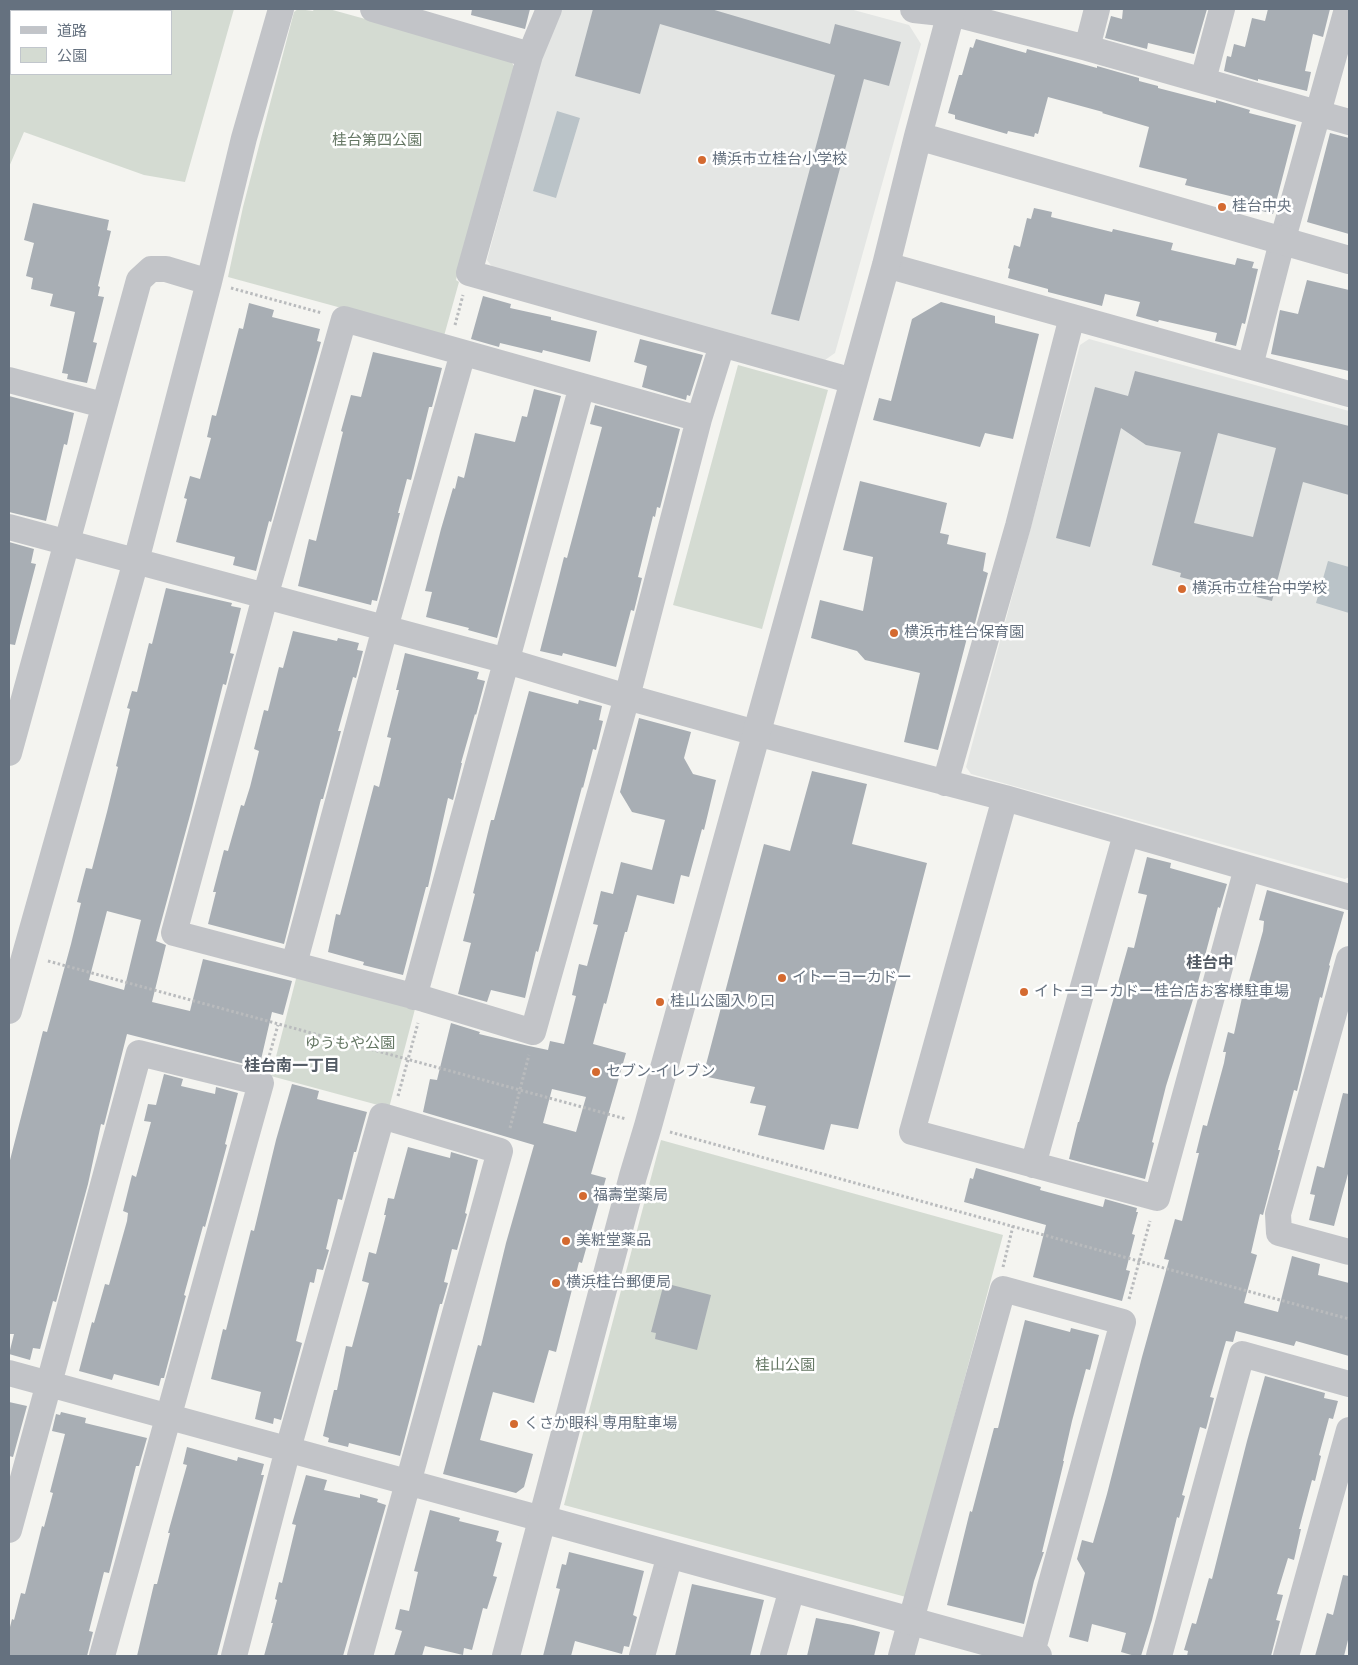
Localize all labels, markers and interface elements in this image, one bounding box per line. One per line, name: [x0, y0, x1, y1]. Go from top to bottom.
legend: [10, 10, 172, 75]
text: 道路: [57, 21, 87, 40]
text: 公園: [57, 46, 87, 65]
park label: 桂台第四公園: [332, 132, 422, 150]
place label: 横浜市立桂台小学校: [712, 151, 847, 169]
marker: 横浜市立桂台小学校: [696, 154, 708, 166]
place label: 桂台中央: [1232, 198, 1292, 216]
marker: 桂台中央: [1216, 201, 1228, 213]
place label: 横浜市立桂台中学校: [1192, 580, 1327, 598]
marker: 横浜市立桂台中学校: [1176, 583, 1188, 595]
place label: 横浜市桂台保育園: [904, 624, 1024, 642]
marker: 横浜市桂台保育園: [888, 627, 900, 639]
district label: 桂台中: [1186, 953, 1234, 973]
place label: イトーヨーカドー: [792, 969, 912, 987]
marker: イトーヨーカドー: [776, 972, 788, 984]
place label: イトーヨーカドー桂台店お客様駐車場: [1034, 983, 1289, 1001]
marker: イトーヨーカドー桂台店お客様駐車場: [1018, 986, 1030, 998]
place label: 桂山公園入り口: [670, 993, 775, 1011]
marker: 桂山公園入り口: [654, 996, 666, 1008]
park label: ゆうもや公園: [305, 1035, 395, 1053]
district label: 桂台南一丁目: [244, 1056, 340, 1076]
place label: セブン-イレブン: [606, 1063, 715, 1081]
marker: セブン-イレブン: [590, 1066, 602, 1078]
place label: 福壽堂薬局: [593, 1187, 668, 1205]
marker: 福壽堂薬局: [577, 1190, 589, 1202]
place label: 美粧堂薬品: [576, 1232, 651, 1250]
marker: 美粧堂薬品: [560, 1235, 572, 1247]
place label: 横浜桂台郵便局: [566, 1274, 671, 1292]
marker: 横浜桂台郵便局: [550, 1277, 562, 1289]
park label: 桂山公園: [755, 1357, 815, 1375]
place label: くさか眼科 専用駐車場: [524, 1415, 677, 1433]
marker: くさか眼科 専用駐車場: [508, 1418, 520, 1430]

